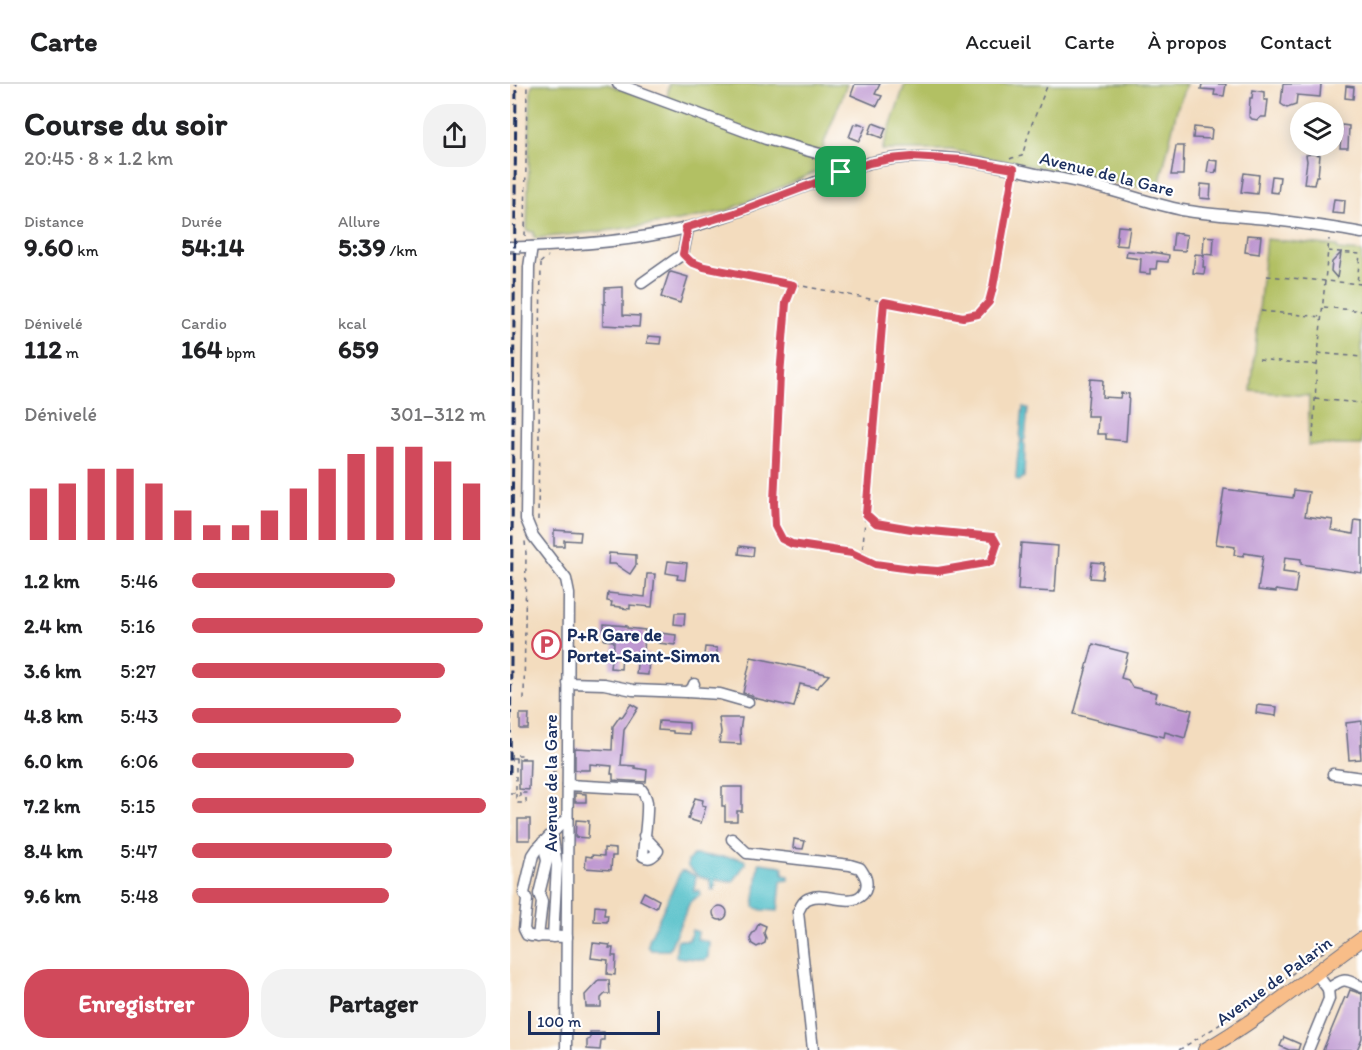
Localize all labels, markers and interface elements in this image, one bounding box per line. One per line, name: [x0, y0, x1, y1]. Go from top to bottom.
text: Carte: [30, 24, 97, 58]
text: Accueil: [966, 29, 1031, 54]
text: Carte: [1064, 29, 1115, 54]
text: À propos: [1148, 29, 1227, 54]
text: Contact: [1260, 29, 1332, 54]
map controls: [1290, 102, 1344, 156]
button: layers: [1290, 102, 1344, 156]
text: Course du soir: [24, 104, 227, 143]
button: share: [423, 104, 486, 167]
text: 20:45 · 8 × 1.2 km: [24, 146, 173, 170]
pin: [815, 146, 866, 197]
street label: Avenue de la Gare: [1037, 147, 1177, 201]
icon: arrive: [824, 155, 857, 188]
text: Distance: [24, 212, 84, 231]
text: Durée: [181, 212, 222, 231]
text: Allure: [338, 212, 380, 231]
text: 9.60: [24, 231, 74, 263]
text: 54:14: [181, 231, 244, 263]
text: 5:39: [338, 231, 386, 263]
text: km: [74, 241, 99, 260]
text: /km: [386, 241, 417, 260]
text: Dénivelé: [24, 314, 83, 333]
text: Cardio: [181, 314, 227, 333]
text: kcal: [338, 314, 366, 333]
text: 112: [24, 333, 62, 365]
text: 164: [181, 333, 222, 365]
text: 659: [338, 333, 379, 365]
text: m: [62, 343, 79, 362]
text: bpm: [222, 343, 256, 362]
text: Dénivelé: [24, 402, 97, 426]
text: 301–312 m: [390, 402, 486, 426]
text: 1.2 km: [24, 569, 80, 593]
text: 5:46: [120, 569, 158, 593]
text: 2.4 km: [24, 614, 82, 638]
text: 5:16: [120, 614, 155, 638]
place label: P+R Gare de Portet-Saint-Simon: [567, 624, 721, 667]
parking icon: P+R Gare de Portet-Saint-Simon: [530, 629, 562, 661]
text: 3.6 km: [24, 659, 81, 683]
text: 5:27: [120, 659, 156, 683]
text: 4.8 km: [24, 704, 83, 728]
text: 5:43: [120, 704, 158, 728]
street label: Avenue de la Gare: [540, 714, 562, 852]
text: 6.0 km: [24, 749, 83, 773]
text: 6:06: [120, 749, 158, 773]
text: 7.2 km: [24, 794, 80, 818]
text: 5:15: [120, 794, 155, 818]
text: 8.4 km: [24, 839, 83, 863]
text: 5:47: [120, 839, 157, 863]
text: 9.6 km: [24, 884, 81, 908]
text: 5:48: [120, 884, 158, 908]
street label: Avenue de Palarin: [1212, 932, 1336, 1030]
button: Enregistrer: [24, 969, 249, 1038]
button: Partager: [261, 969, 486, 1038]
scale bar: [528, 1008, 660, 1036]
text: 100 m: [537, 1012, 581, 1031]

